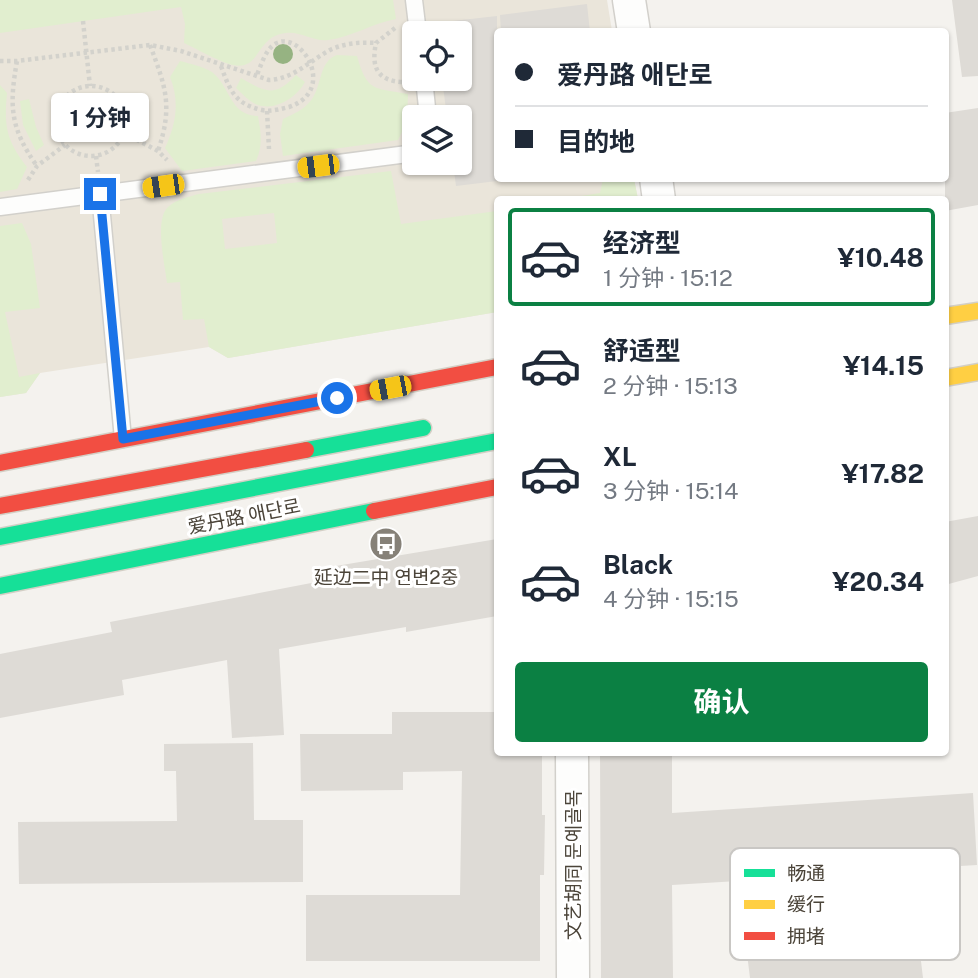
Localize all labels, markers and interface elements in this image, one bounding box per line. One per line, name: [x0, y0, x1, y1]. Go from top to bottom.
map controls: [402, 21, 472, 175]
button: locate: [402, 21, 472, 91]
text: 爱丹路 애단로: [557, 59, 713, 90]
callout: 1 分钟: [51, 92, 149, 142]
text: 1 分钟: [69, 104, 131, 131]
button: layers: [402, 105, 472, 175]
text: 目的地: [557, 126, 635, 157]
car: [296, 153, 341, 179]
car: [141, 173, 186, 199]
route end: [84, 178, 116, 210]
icon: car: [519, 226, 582, 289]
text: 经济型: [603, 227, 681, 258]
text: ¥10.48: [838, 242, 924, 273]
text: 1 分钟 · 15:12: [603, 264, 733, 291]
icon: car: [519, 334, 582, 397]
text: 舒适型: [603, 335, 681, 366]
text: ¥14.15: [843, 350, 924, 381]
text: 2 分钟 · 15:13: [603, 372, 738, 399]
car: [368, 374, 413, 402]
route start: [321, 382, 353, 414]
text: XL: [603, 441, 637, 472]
icon: car: [519, 442, 582, 505]
text: ¥17.82: [841, 458, 924, 489]
text: 3 分钟 · 15:14: [603, 477, 738, 504]
street label: 爱丹路 애단로: [186, 494, 302, 538]
bus stop icon: 延边二中 연변2중: [367, 525, 405, 563]
text: Black: [603, 549, 673, 580]
icon: car: [519, 550, 582, 613]
place label: 延边二中 연변2중: [314, 566, 458, 588]
text: ¥20.34: [832, 566, 924, 597]
text: 4 分钟 · 15:15: [603, 585, 739, 612]
button: 确认: [515, 662, 928, 742]
street label: 文艺胡同 문예골목: [562, 790, 584, 940]
legend: [730, 848, 960, 960]
text: 畅通: [787, 862, 825, 884]
text: 缓行: [787, 893, 825, 915]
text: 拥堵: [787, 925, 825, 947]

